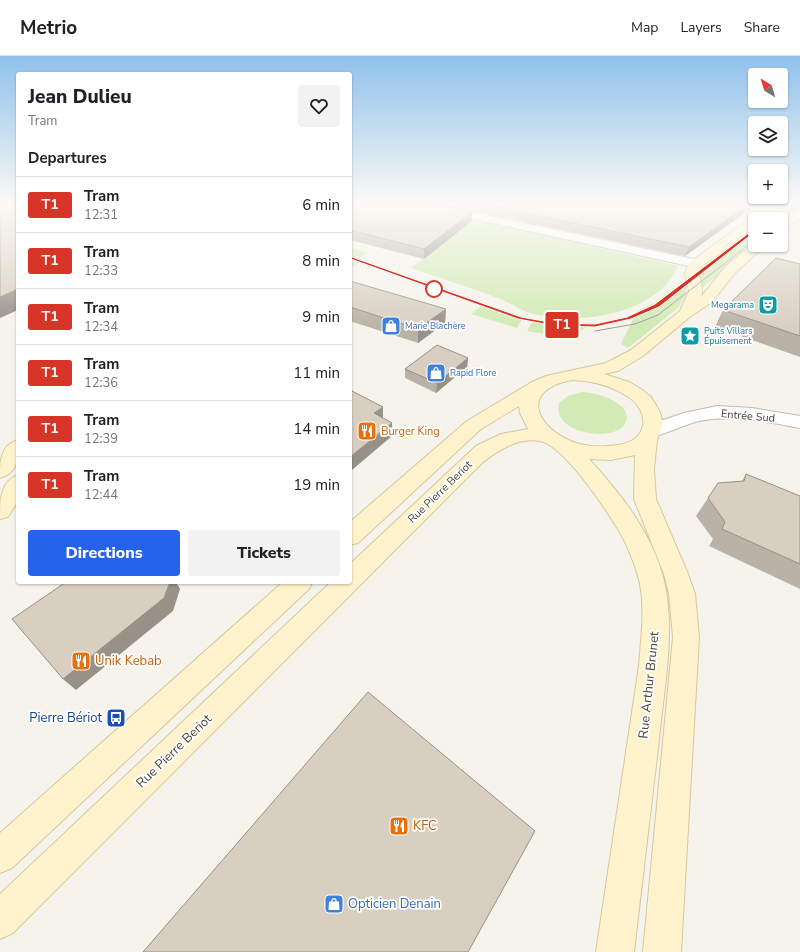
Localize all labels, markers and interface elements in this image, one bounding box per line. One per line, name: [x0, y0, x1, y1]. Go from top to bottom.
text: Metrio: [20, 15, 77, 41]
text: Map: [631, 18, 658, 37]
text: Layers: [680, 18, 722, 37]
text: Share: [744, 18, 780, 37]
north arrow: [748, 68, 788, 108]
map controls: [748, 68, 788, 252]
text: Jean Dulieu: [28, 84, 132, 110]
button: heart: [298, 85, 340, 127]
text: Tram: [28, 112, 57, 130]
button: layers: [748, 116, 788, 156]
text: Departures: [28, 148, 107, 168]
button: +: [748, 164, 788, 204]
text: Tram: [84, 186, 119, 206]
text: T1: [41, 195, 59, 214]
text: 6 min: [302, 195, 340, 215]
text: 12:31: [84, 206, 118, 224]
button: −: [748, 212, 788, 252]
text: Tram: [84, 242, 119, 262]
text: T1: [41, 251, 59, 270]
text: 8 min: [302, 251, 340, 271]
text: 12:33: [84, 262, 118, 280]
unlabelled marker: [425, 280, 443, 298]
theatre icon: Megarama: [757, 294, 779, 316]
text: Tram: [84, 298, 119, 318]
place label: Megarama: [711, 299, 754, 311]
text: T1: [41, 307, 59, 326]
text: 9 min: [302, 307, 340, 327]
line badge: T1: [544, 312, 580, 338]
shop icon: Marie Blachère: [380, 315, 402, 337]
text: T1: [553, 315, 571, 334]
text: 12:34: [84, 318, 118, 336]
place label: Marie Blachère: [405, 320, 466, 332]
place icon: Puits Villars Épuisement: [679, 325, 701, 347]
place label: Puits Villars Épuisement: [704, 325, 752, 347]
text: Tram: [84, 354, 119, 374]
shop icon: Rapid Flore: [425, 362, 447, 384]
text: T1: [41, 363, 59, 382]
text: 11 min: [293, 363, 340, 383]
place label: Rapid Flore: [450, 367, 496, 379]
text: 12:36: [84, 374, 118, 392]
street label: Entrée Sud: [720, 406, 776, 426]
text: Tram: [84, 410, 119, 430]
text: T1: [41, 419, 59, 438]
text: 14 min: [293, 419, 340, 439]
restaurant icon: Burger King: [356, 420, 378, 442]
place label: Burger King: [381, 424, 440, 439]
text: 12:39: [84, 430, 118, 448]
street label: Rue Pierre Beriot: [405, 457, 475, 526]
text: Tram: [84, 466, 119, 486]
text: T1: [41, 475, 59, 494]
text: 19 min: [293, 475, 340, 495]
text: 12:44: [84, 486, 118, 504]
button: Directions: [28, 530, 180, 576]
button: Tickets: [188, 530, 340, 576]
street label: Rue Arthur Brunet: [634, 630, 664, 739]
restaurant icon: Unik Kebab: [70, 650, 92, 672]
place label: Unik Kebab: [95, 652, 162, 670]
bus stop icon: Pierre Bériot: [105, 707, 127, 729]
place label: Pierre Bériot: [29, 709, 102, 727]
street label: Rue Pierre Beriot: [132, 710, 216, 792]
restaurant icon: KFC: [388, 815, 410, 837]
place label: KFC: [413, 817, 437, 835]
shop icon: Opticien Denain: [323, 893, 345, 915]
place label: Opticien Denain: [348, 895, 441, 913]

